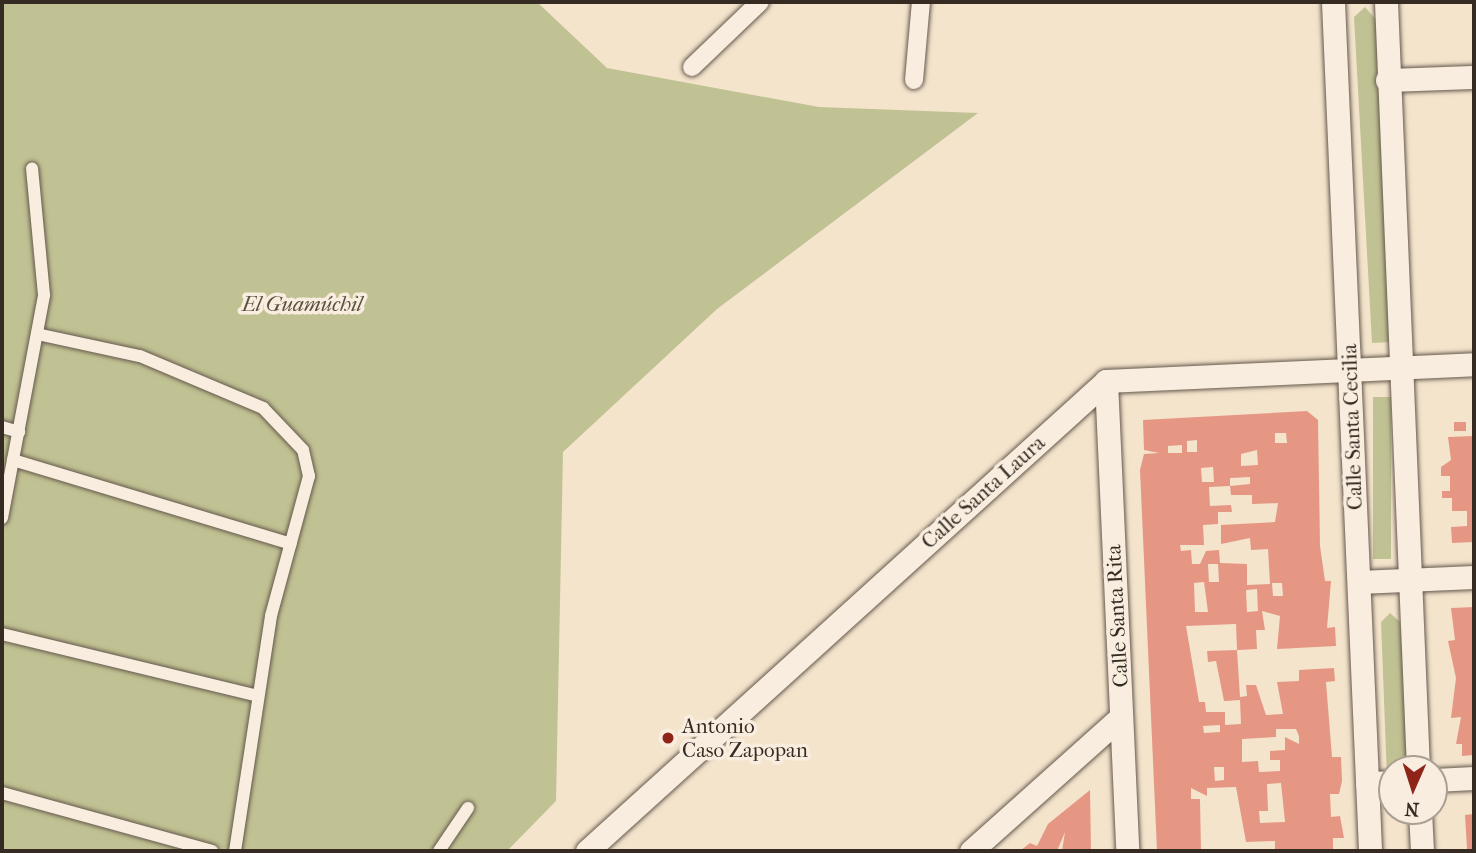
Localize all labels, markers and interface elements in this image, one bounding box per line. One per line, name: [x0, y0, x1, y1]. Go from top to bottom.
park label: El Guamúchil: [242, 291, 362, 317]
street label: Calle Santa Cecilia: [1337, 343, 1367, 511]
street label: Calle Santa Laura: [916, 430, 1050, 554]
street label: Calle Santa Rita: [1101, 544, 1133, 688]
place label: Antonio Caso Zapopan: [682, 713, 808, 763]
marker: Antonio Caso Zapopan: [660, 730, 676, 746]
north arrow: [1378, 755, 1448, 825]
text: N: [1404, 798, 1420, 820]

